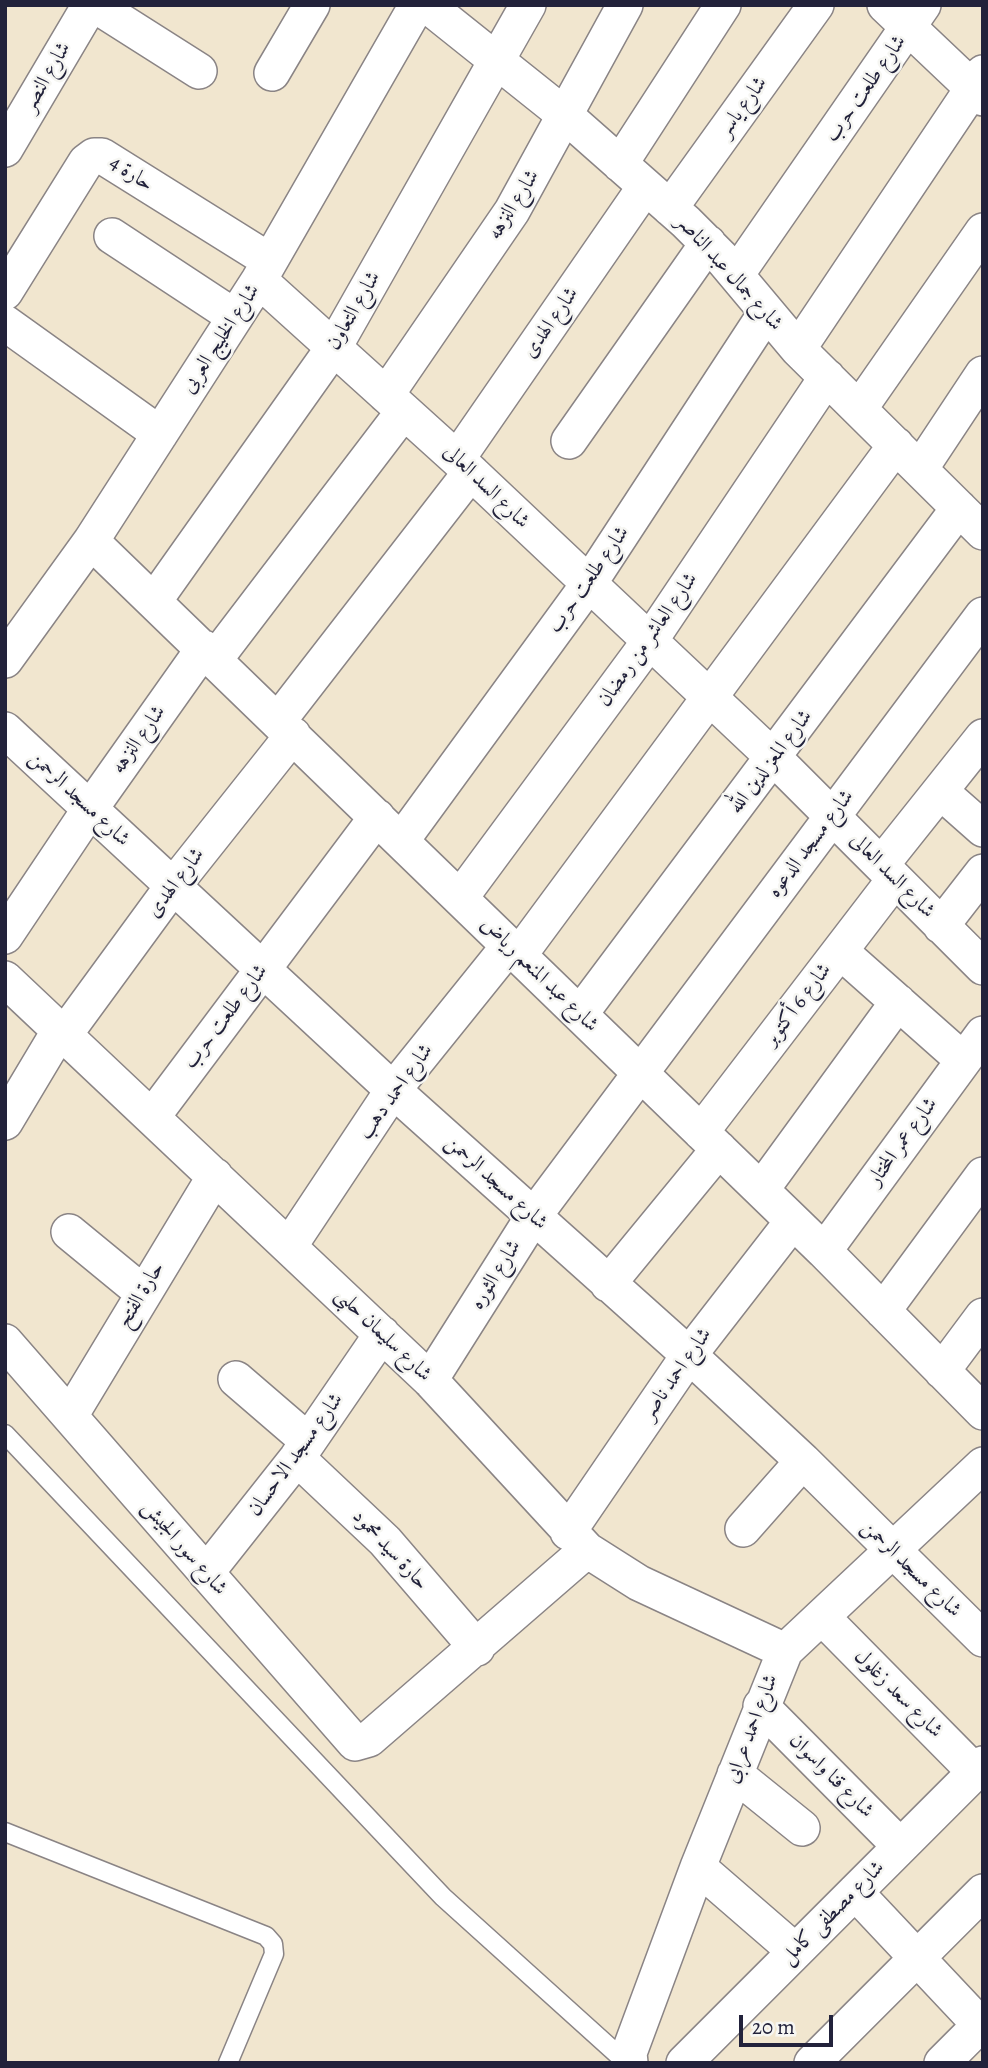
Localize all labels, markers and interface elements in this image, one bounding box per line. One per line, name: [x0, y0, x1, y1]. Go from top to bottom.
street label: شارع طلعت حرب: [820, 31, 912, 147]
street label: شارع النصر: [17, 38, 77, 116]
street label: شارع ياسر: [713, 72, 773, 142]
street label: حارة 4: [104, 151, 158, 197]
street label: شارع النزهه: [483, 165, 545, 245]
street label: شارع جمال عبد الناصر: [670, 210, 788, 336]
street label: شارع التعاون: [321, 267, 387, 355]
street label: شارع الخليج العربى: [176, 279, 266, 399]
street label: شارع الهدى: [517, 283, 585, 363]
street label: شارع السد العالى: [437, 440, 535, 534]
street label: شارع طلعت حرب: [543, 522, 635, 638]
street label: شارع العاشر من رمضان: [592, 568, 704, 712]
street label: شارع النزهه: [106, 701, 172, 779]
street label: شارع المعز لدين الله: [724, 705, 818, 819]
street label: شارع مسجد الرحمن: [23, 746, 135, 852]
street label: شارع مسجد الدعوه: [762, 785, 860, 903]
street label: شارع السد العالى: [844, 828, 940, 924]
street label: شارع الهدى: [142, 843, 210, 923]
street label: شارع عبد المنعم رياض: [475, 912, 603, 1038]
street label: شارع 6 أكتوبر: [759, 959, 837, 1051]
street label: شارع طلعت حرب: [178, 960, 274, 1074]
street label: شارع احمد دهب: [353, 1039, 439, 1145]
street label: شارع عمر المختار: [863, 1093, 943, 1191]
street label: شارع مسجد الرحمن: [439, 1130, 553, 1236]
street label: شارع الثوره: [465, 1236, 527, 1314]
street label: حارة الفتح: [112, 1257, 170, 1333]
street label: شارع سليمان حلبى: [329, 1283, 437, 1387]
street label: شارع احمد ناصر: [636, 1323, 718, 1425]
street label: شارع مسجد الاحسان: [243, 1388, 349, 1522]
street label: شارع سور الجيش: [136, 1495, 232, 1601]
street label: حارة سيد محمود: [346, 1504, 434, 1596]
street label: شارع مسجد الرحمن: [856, 1515, 966, 1623]
street label: شارع سعد زغلول: [848, 1644, 948, 1744]
street label: شارع احمد عرابى: [720, 1671, 784, 1787]
street label: شارع قنا واسوان: [783, 1728, 879, 1824]
street label: شارع مصطفى كامل: [776, 1856, 890, 1970]
scale bar: [743, 2002, 838, 2046]
text: 20 m: [752, 2013, 795, 2041]

